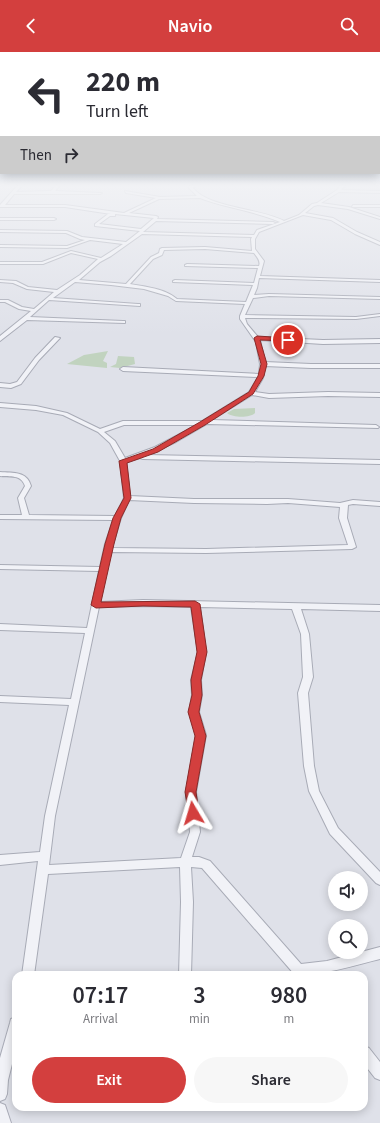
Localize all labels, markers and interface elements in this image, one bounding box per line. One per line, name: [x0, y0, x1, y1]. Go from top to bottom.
text: Navio: [168, 14, 212, 39]
icon: back: [20, 15, 42, 37]
icon: search: [338, 15, 360, 37]
text: 220 m: [86, 62, 160, 102]
icon: left: [20, 68, 72, 120]
text: Turn left: [86, 99, 148, 124]
icon: right: [60, 144, 82, 166]
text: Then: [20, 145, 52, 166]
pin: [271, 323, 305, 357]
icon: arrive: [277, 329, 299, 351]
position arrow: [172, 792, 214, 834]
map controls: [328, 871, 368, 959]
button: sound: [328, 871, 368, 911]
button: search: [328, 919, 368, 959]
text: 07:17: [73, 978, 128, 1013]
text: 3: [193, 978, 206, 1013]
text: 980: [271, 978, 307, 1013]
text: Arrival: [83, 1010, 118, 1028]
text: min: [189, 1010, 210, 1028]
text: m: [284, 1010, 294, 1028]
button: Exit: [32, 1057, 186, 1103]
button: Share: [194, 1057, 348, 1103]

